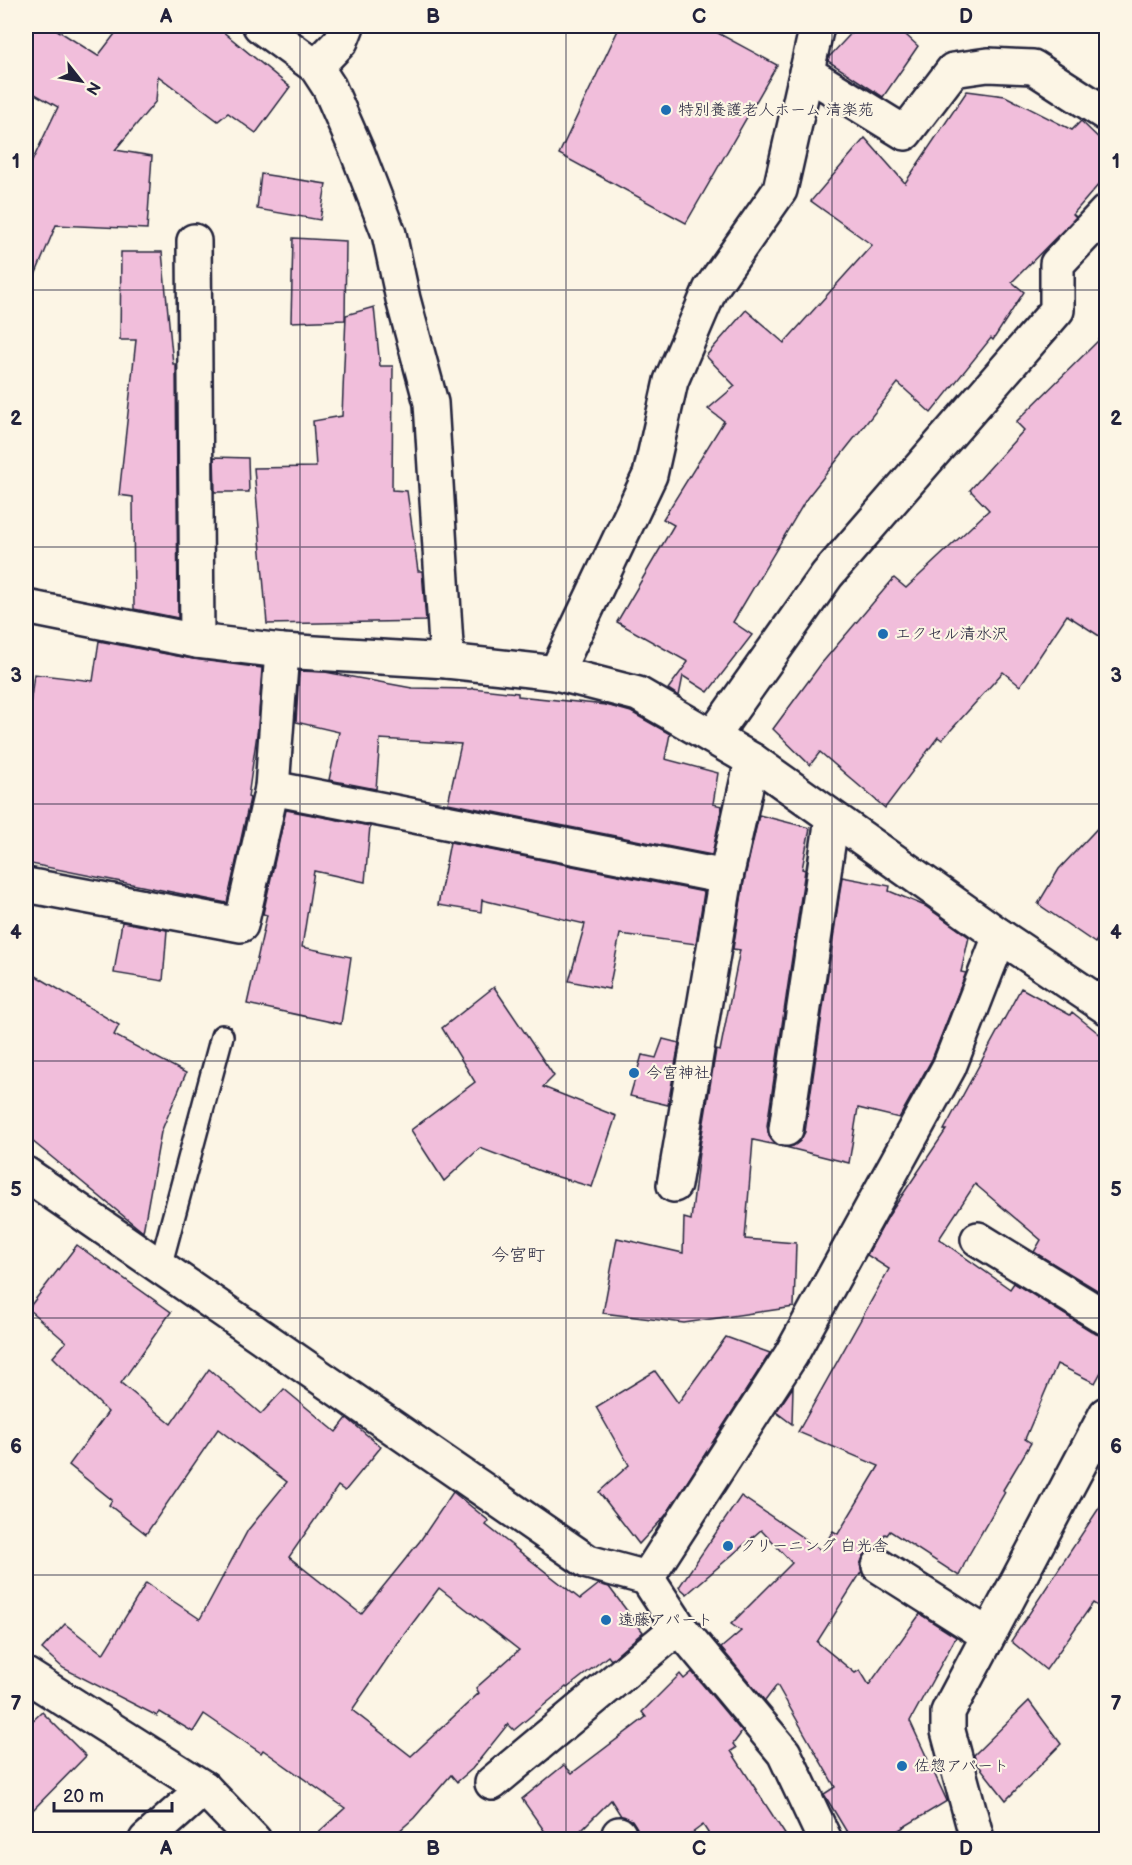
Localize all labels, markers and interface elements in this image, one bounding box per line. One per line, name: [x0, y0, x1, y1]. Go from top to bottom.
text: A: [159, 5, 173, 29]
text: B: [426, 5, 440, 29]
text: C: [692, 5, 706, 29]
text: D: [959, 5, 973, 29]
north arrow: [51, 51, 111, 111]
text: N: [81, 78, 104, 98]
place label: 特別養護老人ホーム 清楽苑: [678, 101, 874, 120]
marker: 特別養護老人ホーム 清楽苑: [659, 103, 673, 117]
text: 1: [12, 150, 20, 174]
text: 1: [1112, 150, 1120, 174]
text: 2: [10, 407, 22, 431]
text: 2: [1110, 407, 1122, 431]
place label: エクセル清水沢: [895, 625, 1008, 644]
marker: エクセル清水沢: [876, 627, 890, 641]
text: 3: [10, 664, 22, 688]
text: 3: [1110, 664, 1122, 688]
text: 4: [10, 921, 22, 945]
text: 4: [1110, 921, 1122, 945]
place label: 今宮神社: [646, 1064, 710, 1083]
marker: 今宮神社: [627, 1066, 641, 1080]
text: 5: [10, 1178, 22, 1202]
text: 5: [1110, 1178, 1122, 1202]
district label: 今宮町: [491, 1245, 545, 1266]
text: 6: [10, 1435, 22, 1459]
text: 6: [1110, 1435, 1122, 1459]
place label: クリーニング 白光舎: [740, 1537, 888, 1556]
marker: クリーニング 白光舎: [721, 1539, 735, 1553]
place label: 遠藤アパート: [618, 1611, 713, 1630]
marker: 遠藤アパート: [599, 1613, 613, 1627]
text: 7: [10, 1692, 22, 1716]
text: 7: [1110, 1692, 1122, 1716]
place label: 佐惣アパート: [914, 1757, 1009, 1776]
marker: 佐惣アパート: [895, 1759, 909, 1773]
scale bar: [54, 1775, 172, 1813]
text: 20 m: [63, 1786, 104, 1807]
text: A: [159, 1837, 173, 1861]
text: B: [426, 1837, 440, 1861]
text: C: [692, 1837, 706, 1861]
text: D: [959, 1837, 973, 1861]

